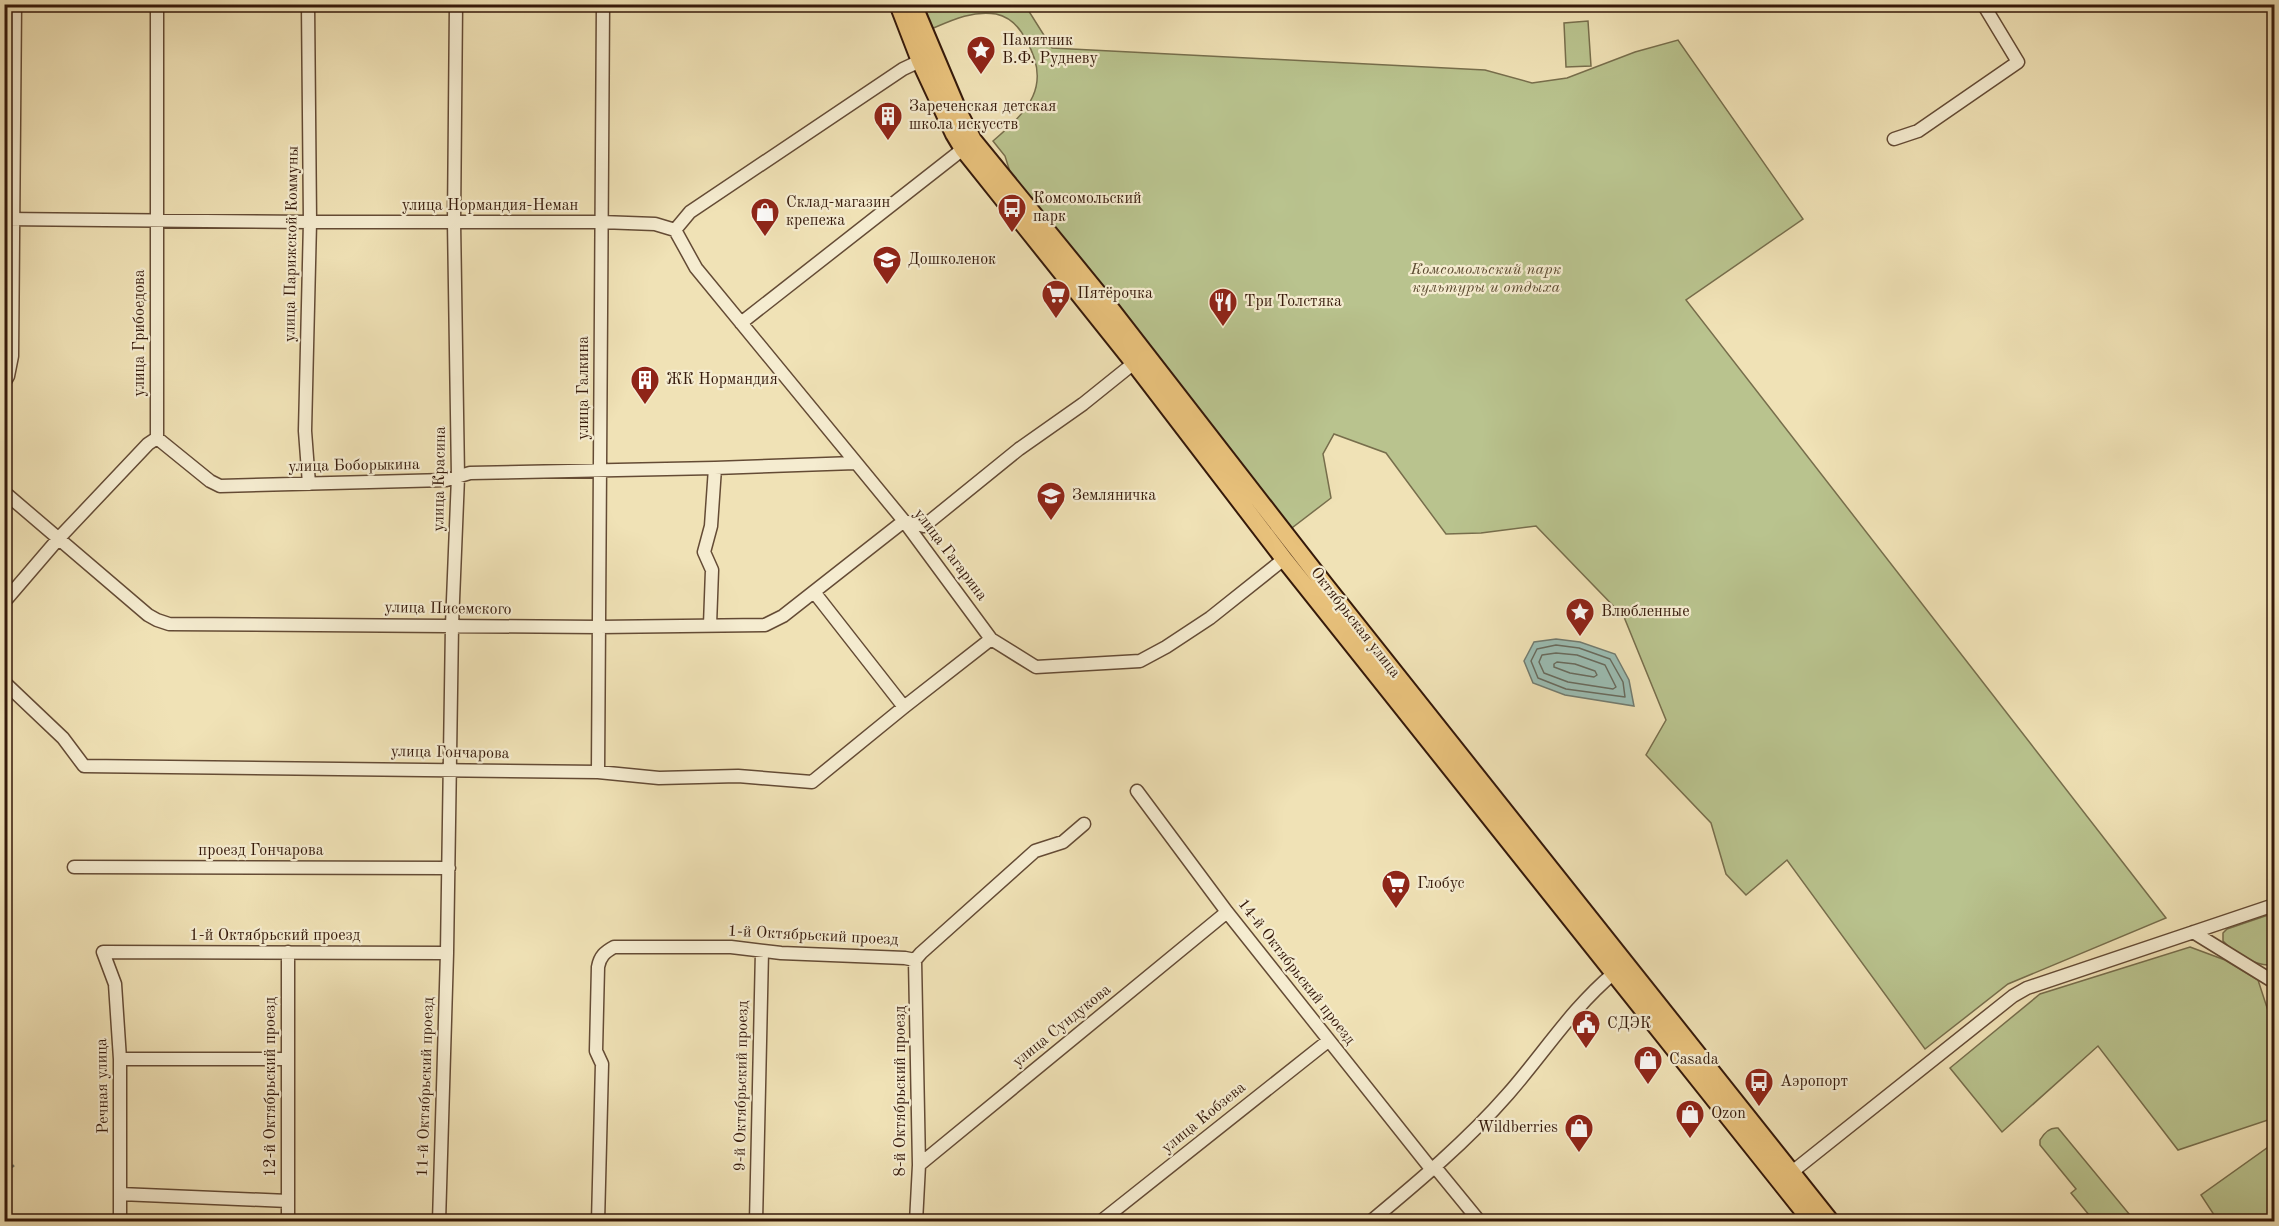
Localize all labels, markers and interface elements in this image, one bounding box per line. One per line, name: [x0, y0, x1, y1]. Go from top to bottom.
place label: Памятник В.Ф. Рудневу: [1002, 33, 1098, 67]
place icon: Памятник В.Ф. Рудневу: [965, 34, 997, 76]
place label: Зареченская детская школа искусств: [909, 99, 1056, 133]
building icon: Зареченская детская школа искусств: [872, 100, 904, 142]
street label: улица Парижской Коммуны: [282, 146, 302, 342]
place label: Комсомольский парк: [1033, 191, 1142, 225]
bus stop icon: Комсомольский парк: [996, 192, 1028, 234]
place label: Склад-магазин крепежа: [786, 195, 891, 229]
shop icon: Склад-магазин крепежа: [749, 196, 781, 238]
street label: улица Нормандия-Неман: [402, 198, 579, 214]
school or university icon: Дошколенок: [871, 244, 903, 286]
place label: Дошколенок: [908, 252, 996, 268]
park label: Комсомольский парк культуры и отдыха: [1410, 262, 1562, 296]
street label: улица Грибоедова: [132, 269, 148, 397]
supermarket icon: Пятёрочка: [1040, 278, 1072, 320]
place label: Пятёрочка: [1077, 286, 1153, 302]
restaurant icon: Три Толстяка: [1207, 286, 1239, 328]
place label: Три Толстяка: [1244, 294, 1342, 310]
street label: улица Галкина: [576, 336, 592, 440]
building icon: ЖК Нормандия: [629, 364, 661, 406]
place label: ЖК Нормандия: [666, 372, 778, 388]
street label: улица Красина: [431, 426, 449, 532]
street label: улица Боборыкина: [288, 457, 420, 475]
school or university icon: Земляничка: [1035, 480, 1067, 522]
place label: Земляничка: [1072, 488, 1156, 504]
street label: улица Гагарина: [910, 506, 990, 604]
street label: Октябрьская улица: [1307, 565, 1403, 681]
place icon: Влюбленные: [1564, 596, 1596, 638]
street label: улица Писемского: [384, 600, 512, 618]
place label: Влюбленные: [1601, 604, 1690, 620]
street label: улица Гончарова: [390, 744, 510, 762]
street label: проезд Гончарова: [198, 843, 324, 859]
supermarket icon: Глобус: [1380, 868, 1412, 910]
place label: Глобус: [1417, 876, 1465, 892]
street label: 14-й Октябрьский проезд: [1234, 896, 1358, 1048]
street label: 1-й Октябрьский проезд: [727, 924, 899, 948]
street label: 1-й Октябрьский проезд: [190, 928, 361, 944]
street label: улица Сундукова: [1010, 982, 1114, 1070]
street label: 12-й Октябрьский проезд: [263, 997, 279, 1177]
street label: 11-й Октябрьский проезд: [415, 997, 437, 1177]
street label: 9-й Октябрьский проезд: [733, 1000, 751, 1172]
street label: 8-й Октябрьский проезд: [893, 1005, 909, 1176]
public building icon: СДЭК: [1570, 1008, 1602, 1050]
place label: СДЭК: [1607, 1016, 1652, 1032]
street label: Речная улица: [94, 1038, 112, 1134]
shop icon: Casada: [1632, 1044, 1664, 1086]
place label: Casada: [1669, 1052, 1719, 1068]
bus stop icon: Аэропорт: [1743, 1066, 1775, 1108]
place label: Аэропорт: [1780, 1074, 1848, 1090]
street label: улица Кобзева: [1159, 1079, 1249, 1157]
shop icon: Ozon: [1674, 1098, 1706, 1140]
place label: Ozon: [1711, 1106, 1746, 1122]
shop icon: Wildberries: [1563, 1112, 1595, 1154]
place label: Wildberries: [1477, 1120, 1558, 1136]

